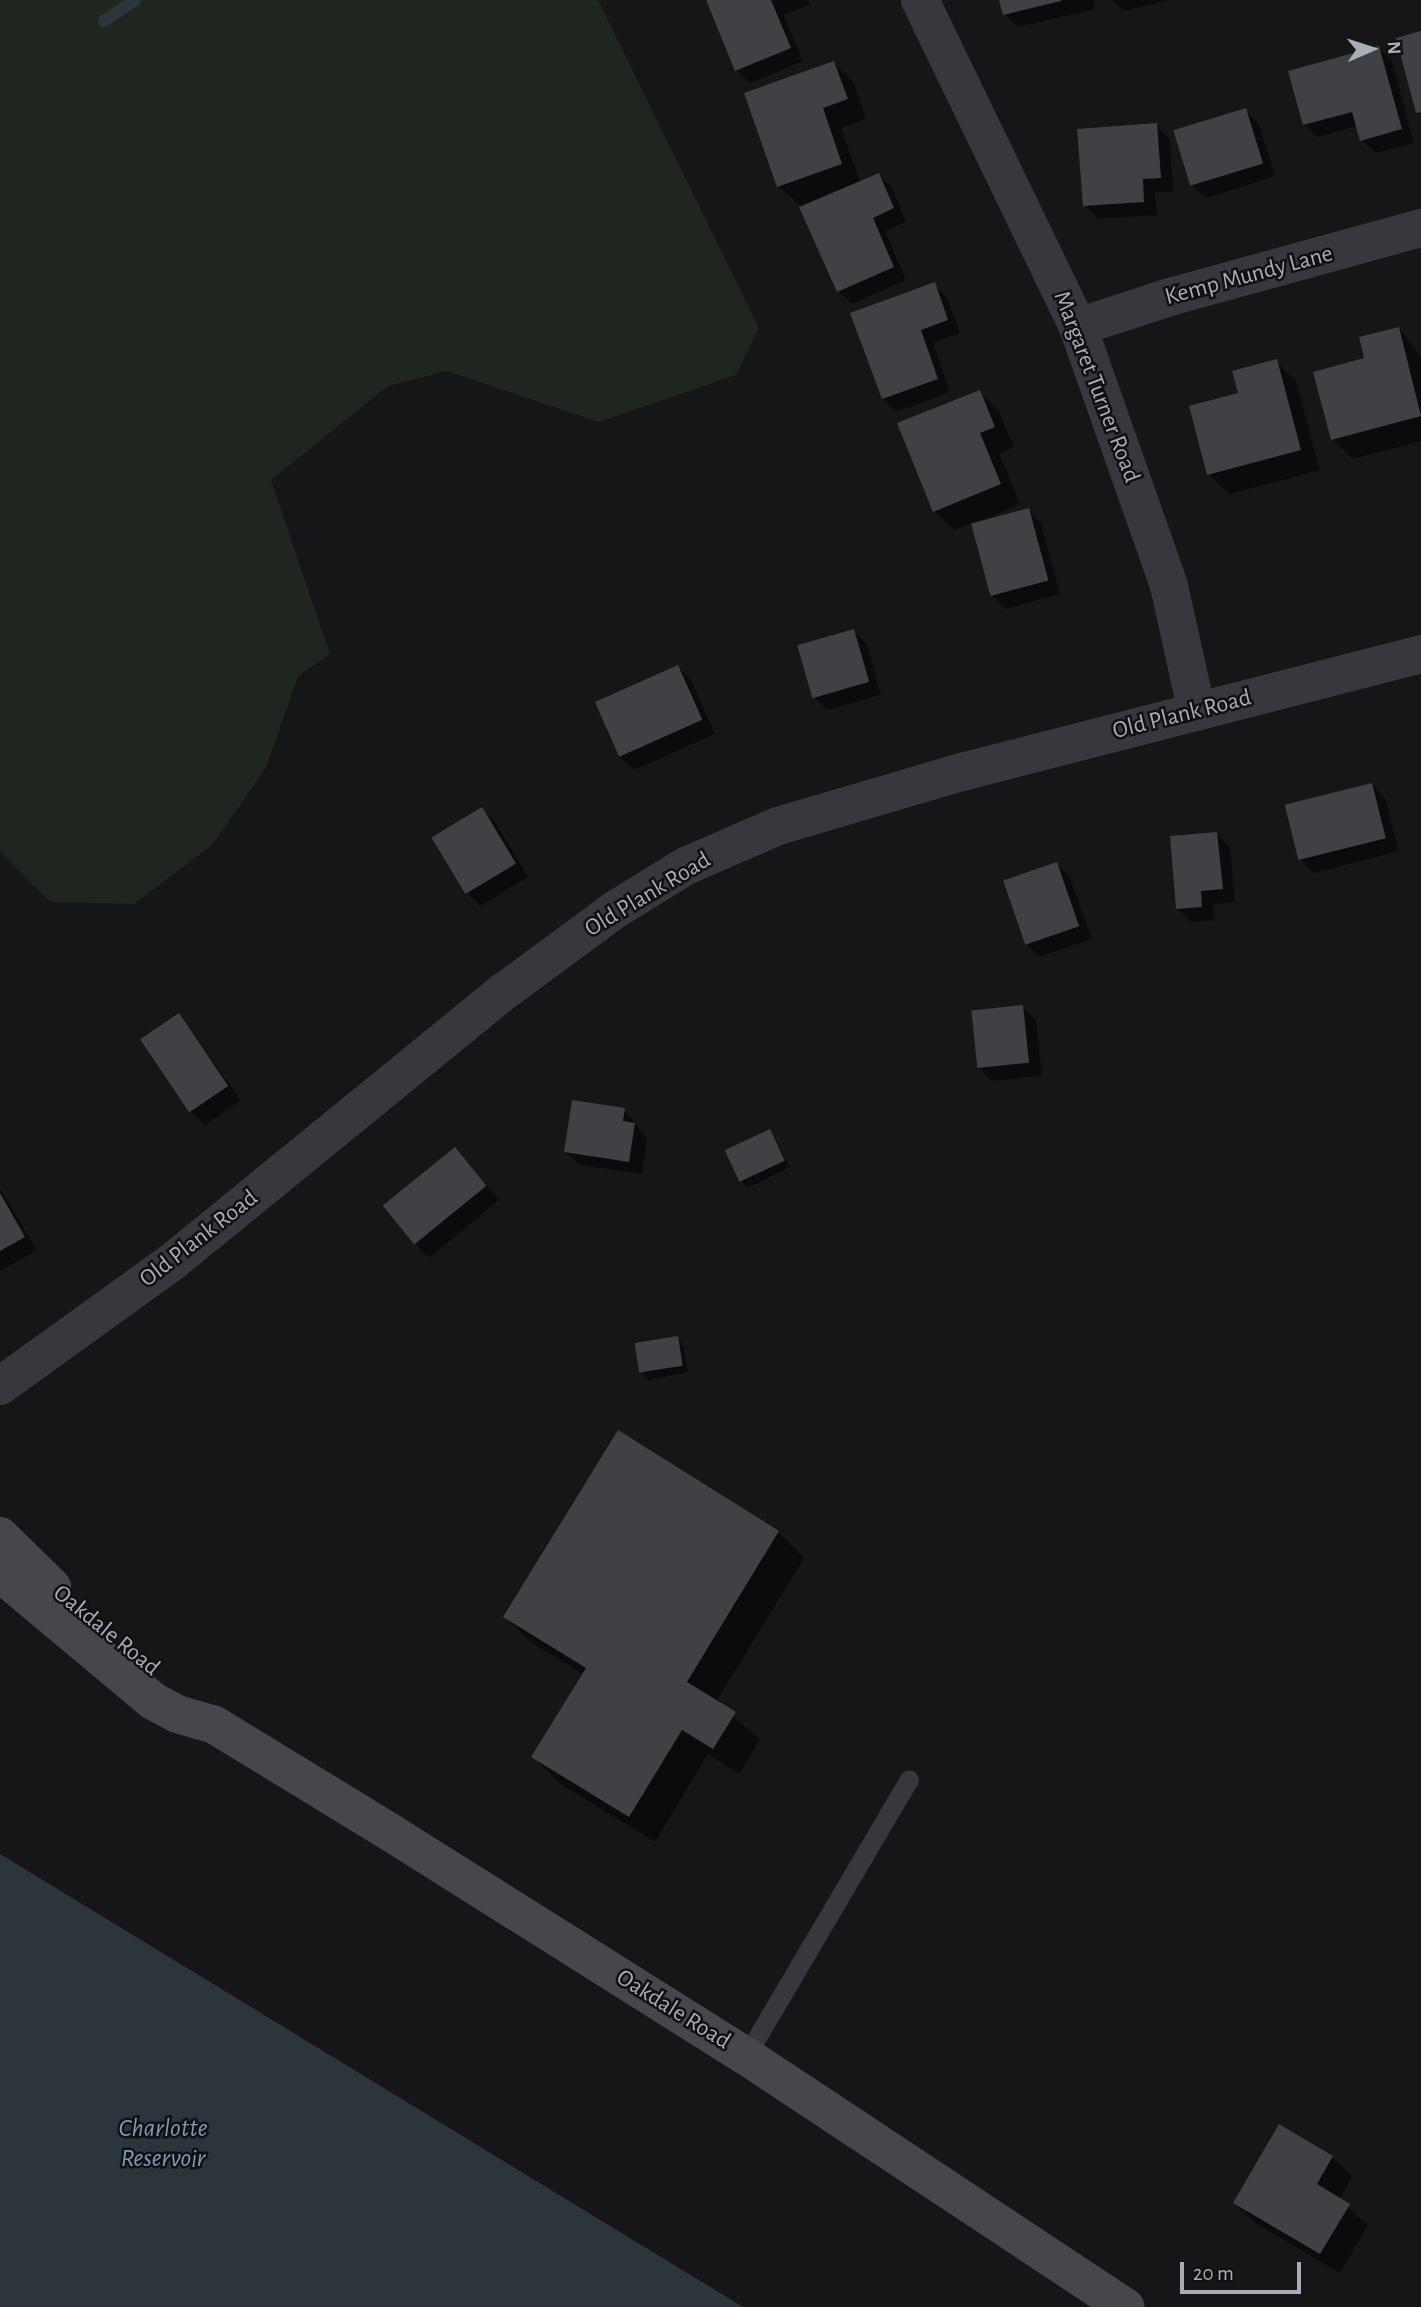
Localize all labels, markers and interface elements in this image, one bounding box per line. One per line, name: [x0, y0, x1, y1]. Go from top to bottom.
north arrow: [1337, 14, 1407, 84]
text: N: [1384, 41, 1403, 55]
street label: Kemp Mundy Lane: [1162, 240, 1336, 312]
street label: Margaret Turner Road: [1046, 287, 1146, 487]
street label: Old Plank Road: [1110, 684, 1254, 746]
street label: Old Plank Road: [580, 846, 716, 944]
street label: Old Plank Road: [134, 1184, 264, 1294]
street label: Oakdale Road: [47, 1579, 165, 1683]
street label: Oakdale Road: [611, 1964, 735, 2056]
water label: Charlotte Reservoir: [119, 2113, 207, 2174]
scale bar: [1183, 2248, 1304, 2292]
text: 20 m: [1193, 2263, 1234, 2284]

